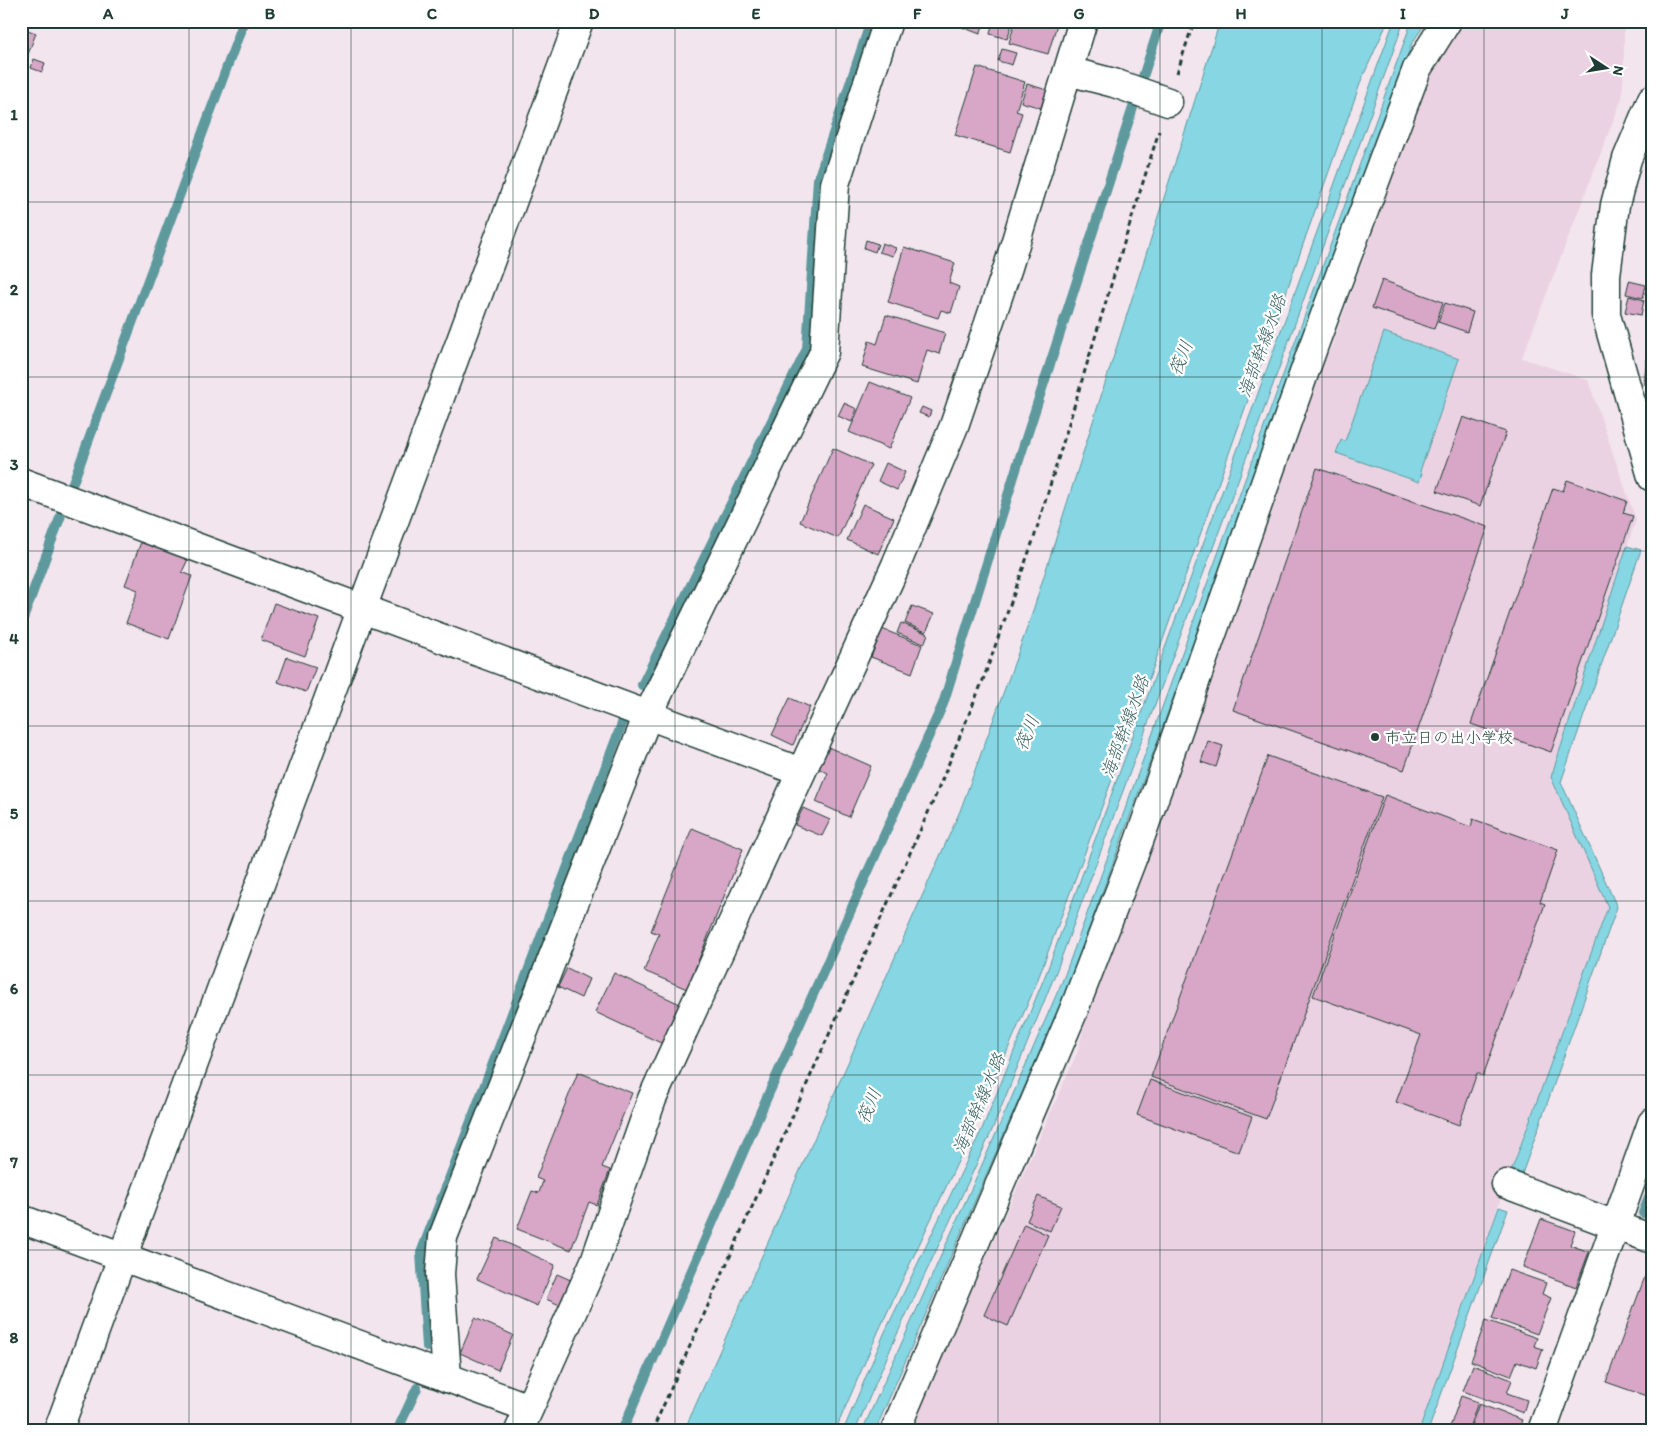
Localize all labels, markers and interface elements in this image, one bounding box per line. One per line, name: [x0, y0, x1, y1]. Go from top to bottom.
text: A: [102, 4, 114, 23]
text: B: [265, 4, 276, 23]
text: C: [427, 4, 438, 23]
text: D: [589, 4, 600, 23]
text: E: [752, 4, 761, 23]
text: F: [913, 4, 922, 23]
text: G: [1073, 4, 1085, 23]
text: H: [1235, 4, 1247, 23]
text: I: [1400, 4, 1406, 23]
text: J: [1560, 4, 1569, 23]
north arrow: [1580, 42, 1630, 92]
text: N: [1609, 64, 1628, 77]
text: 1: [10, 105, 18, 124]
text: 2: [10, 280, 19, 299]
water label: 海部幹線水路: [1233, 291, 1291, 401]
water label: 筏川: [1164, 337, 1198, 379]
text: 3: [10, 455, 19, 474]
text: 4: [9, 629, 19, 648]
water label: 海部幹線水路: [1096, 672, 1154, 782]
water label: 筏川: [1010, 712, 1044, 754]
place label: 市立日の出小学校: [1385, 728, 1513, 747]
marker: 市立日の出小学校: [1369, 731, 1381, 743]
text: 5: [10, 804, 19, 823]
text: 6: [10, 979, 19, 998]
water label: 海部幹線水路: [948, 1049, 1011, 1158]
water label: 筏川: [852, 1085, 886, 1127]
text: 7: [9, 1153, 18, 1172]
text: 8: [10, 1328, 19, 1347]

